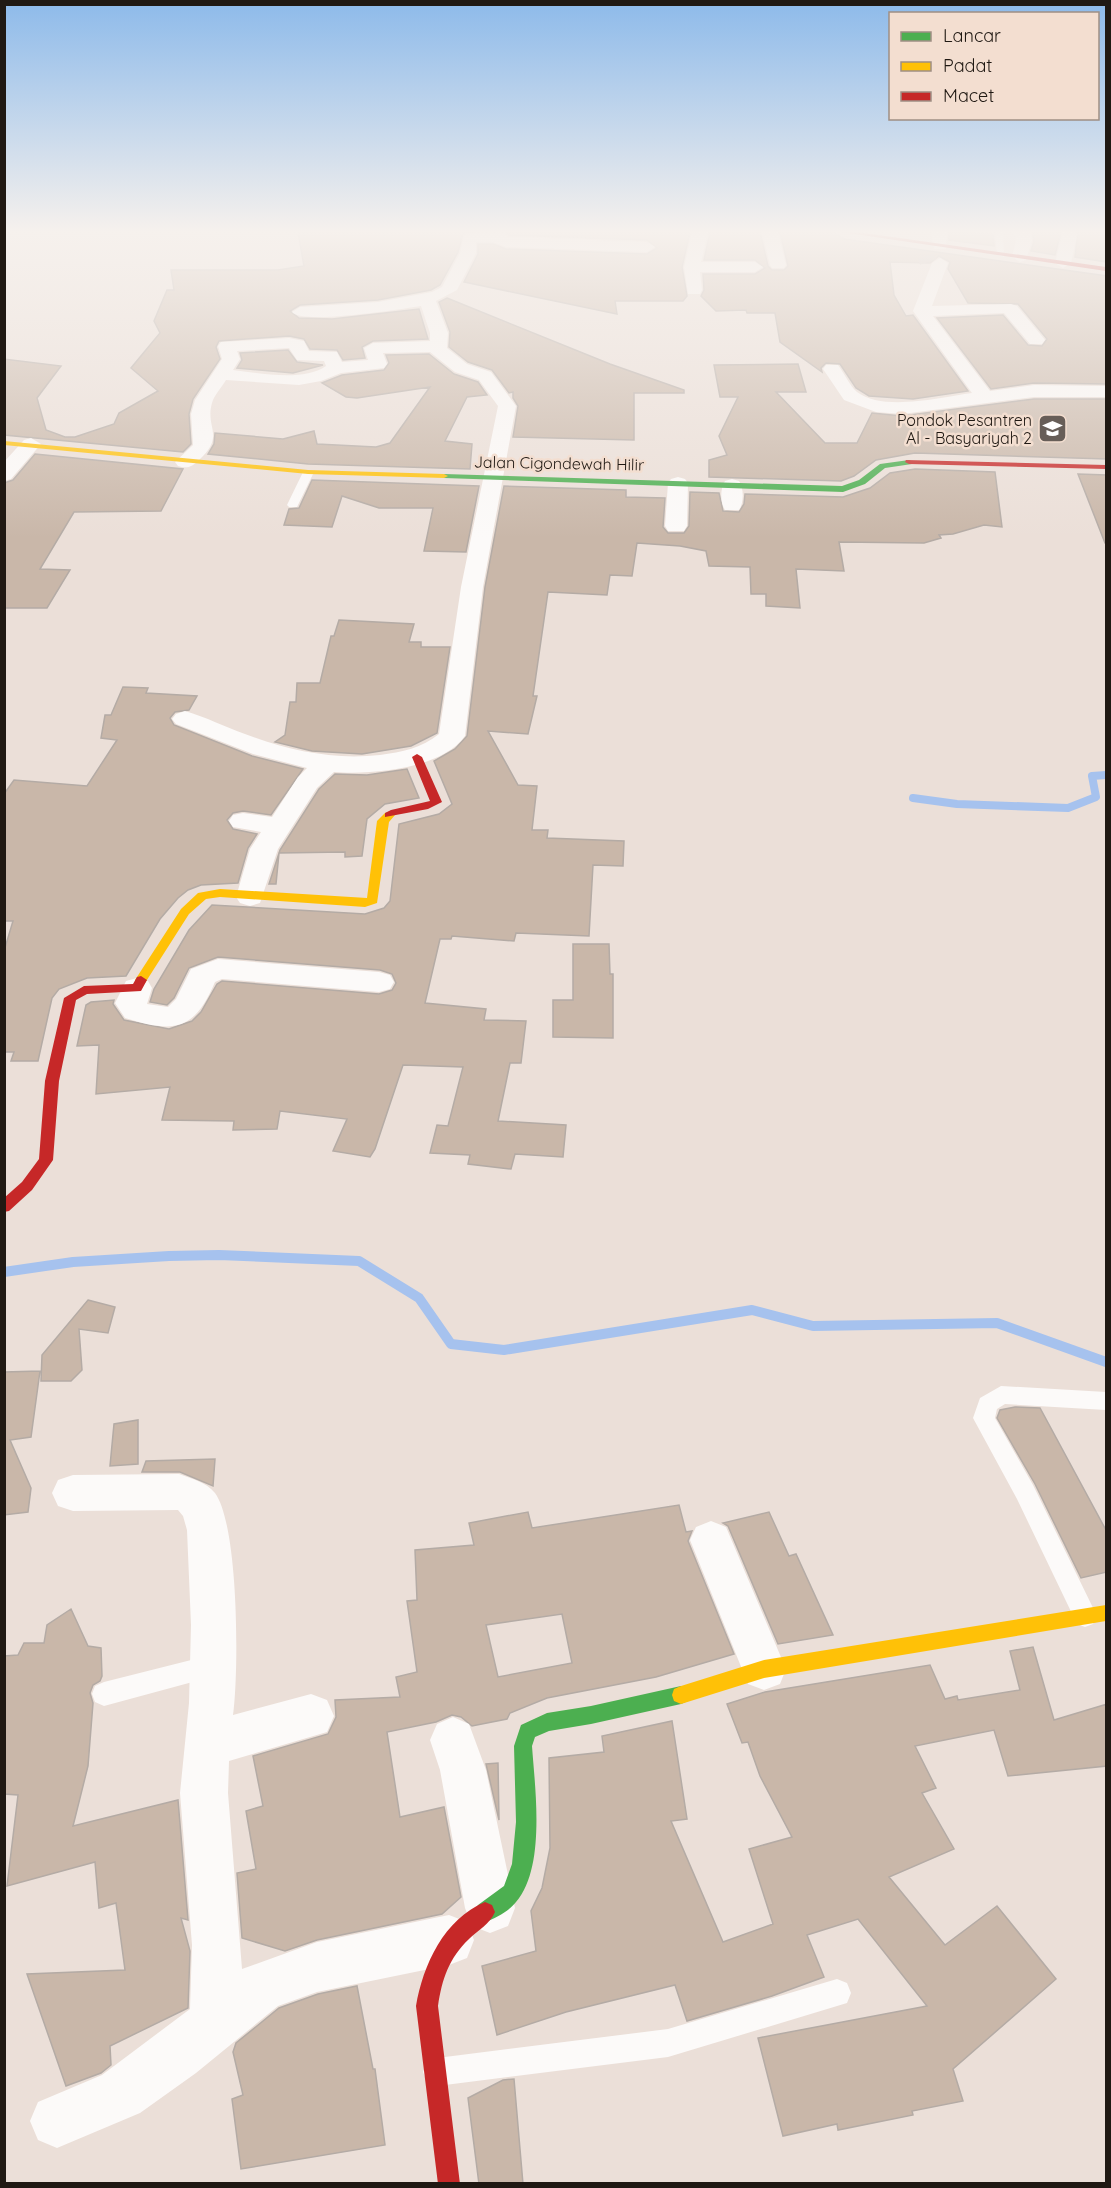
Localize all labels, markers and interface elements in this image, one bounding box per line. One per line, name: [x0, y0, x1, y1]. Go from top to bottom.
legend: [889, 12, 1099, 120]
text: Lancar: [943, 24, 1001, 47]
text: Padat: [943, 54, 992, 77]
text: Macet: [943, 84, 994, 107]
place label: Pondok Pesantren Al - Basyariyah 2: [897, 410, 1032, 448]
school or university icon: Pondok Pesantren Al - Basyariyah 2: [1037, 413, 1069, 445]
street label: Jalan Cigondewah Hilir: [474, 452, 644, 474]

